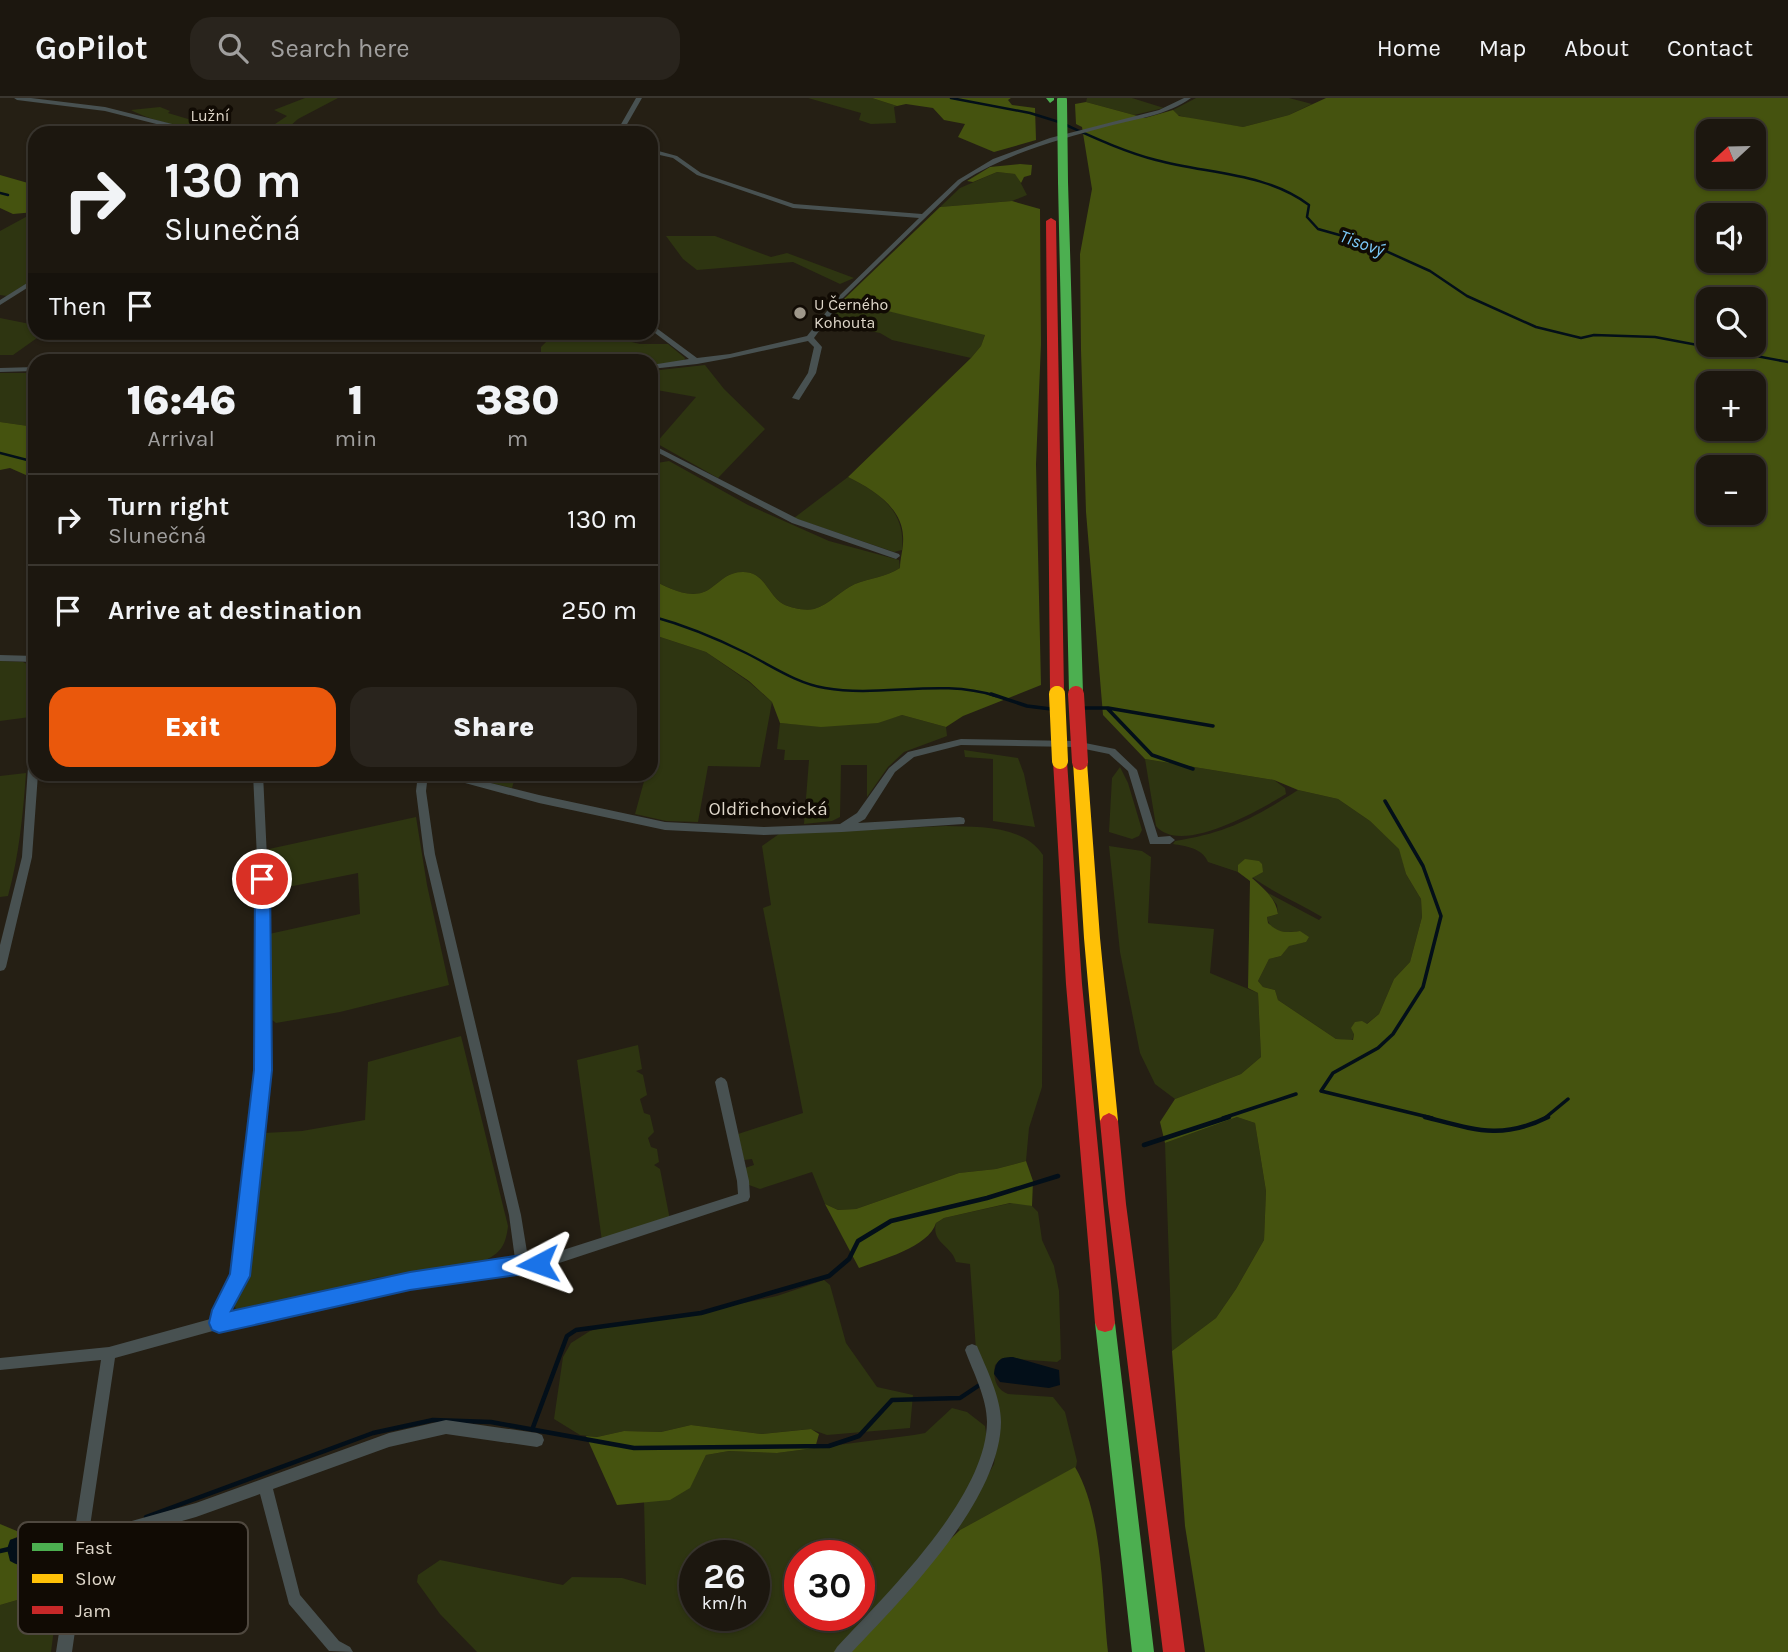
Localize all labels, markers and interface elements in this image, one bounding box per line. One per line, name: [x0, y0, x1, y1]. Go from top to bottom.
search box: [190, 17, 680, 80]
text: GoPilot: [35, 29, 148, 67]
icon: search: [214, 29, 252, 67]
text: Search here: [270, 33, 410, 64]
text: Home: [1377, 34, 1441, 62]
text: Map: [1479, 34, 1526, 62]
text: About: [1564, 34, 1629, 62]
text: Contact: [1667, 34, 1753, 62]
street label: Lužní: [190, 106, 230, 125]
north arrow: [1696, 119, 1766, 189]
map controls: [1696, 119, 1766, 525]
text: 130 m: [164, 152, 302, 209]
icon: right: [49, 154, 140, 245]
button: sound: [1696, 203, 1766, 273]
text: Slunečná: [164, 211, 301, 248]
water label: Tisový: [1336, 225, 1389, 262]
icon: arrive: [121, 287, 159, 325]
button: search: [1696, 287, 1766, 357]
text: Then: [49, 291, 107, 322]
place label: U Černého Kohouta: [814, 295, 888, 332]
marker: U Černého Kohouta: [792, 305, 808, 321]
button: +: [1696, 371, 1766, 441]
text: 16:46: [126, 375, 236, 425]
text: 1: [348, 375, 364, 425]
text: 380: [475, 375, 560, 425]
text: Arrival: [148, 425, 215, 452]
text: min: [335, 425, 377, 452]
text: m: [507, 425, 528, 452]
button: −: [1696, 455, 1766, 525]
text: Turn right: [108, 491, 229, 522]
icon: right: [49, 501, 87, 539]
text: 130 m: [567, 504, 637, 535]
text: Slunečná: [108, 522, 206, 549]
icon: arrive: [49, 592, 87, 630]
text: Arrive at destination: [108, 595, 362, 626]
text: 250 m: [561, 595, 637, 626]
button: Exit: [49, 687, 336, 767]
button: Share: [350, 687, 637, 767]
street label: Oldřichovická: [708, 798, 828, 820]
pin: [232, 849, 292, 909]
icon: arrive: [243, 860, 281, 898]
position arrow: [501, 1227, 575, 1301]
legend: [18, 1522, 248, 1634]
text: Fast: [75, 1537, 112, 1559]
speed limit sign: 30: [784, 1540, 875, 1631]
text: 26: [703, 1556, 746, 1597]
text: Slow: [75, 1568, 116, 1590]
text: km/h: [702, 1592, 747, 1614]
text: Jam: [75, 1600, 111, 1622]

